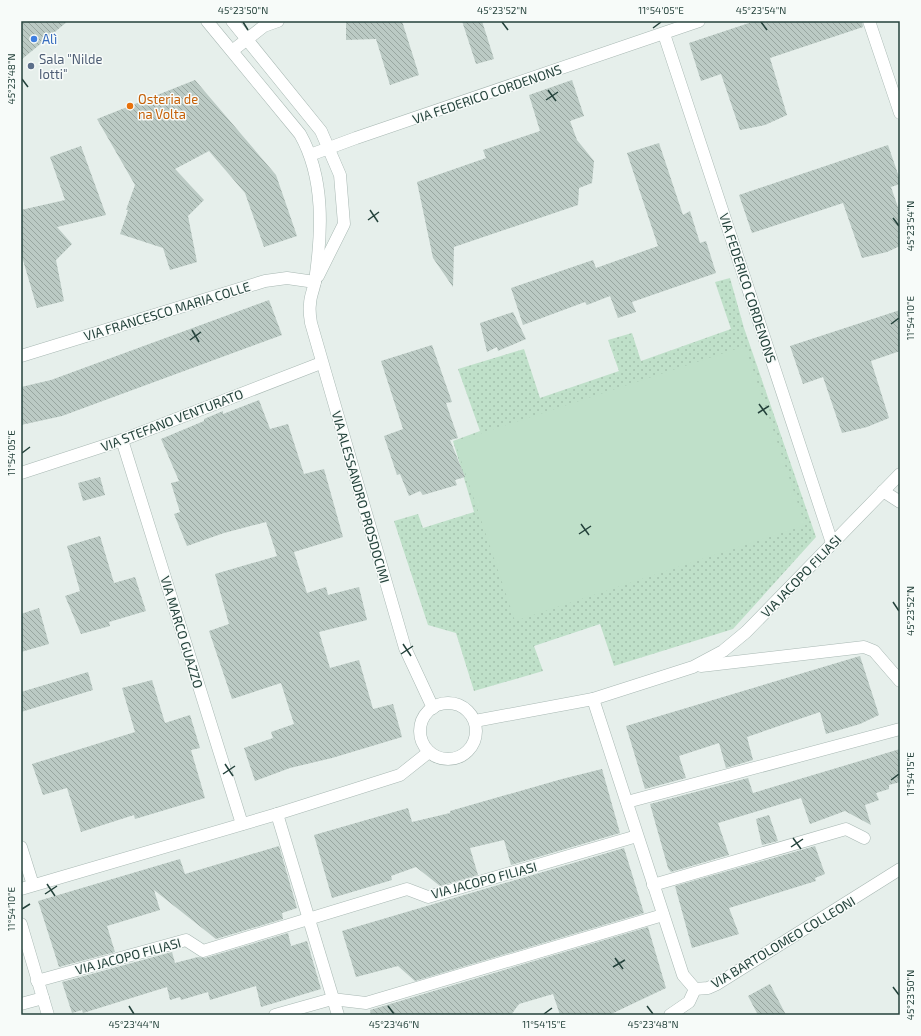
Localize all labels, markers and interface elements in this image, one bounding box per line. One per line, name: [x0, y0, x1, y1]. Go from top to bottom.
text: 45°23'50"N: [218, 4, 268, 16]
text: 45°23'52"N: [477, 4, 527, 16]
text: 11°54'05"E: [638, 4, 684, 16]
text: 45°23'54"N: [736, 4, 786, 16]
place label: Alì: [42, 31, 57, 47]
marker: Alì: [29, 34, 39, 44]
place label: Sala "Nilde Iotti": [39, 51, 102, 82]
text: 45°23'48"N: [5, 53, 17, 105]
marker: Sala "Nilde Iotti": [26, 61, 36, 71]
street label: VIA FEDERICO CORDENONS: [410, 61, 564, 127]
place label: Osteria de na Volta: [138, 91, 198, 122]
marker: Osteria de na Volta: [125, 101, 135, 111]
text: 45°23'54"N: [904, 201, 916, 251]
street label: VIA FEDERICO CORDENONS: [716, 211, 780, 365]
street label: VIA FRANCESCO MARIA COLLE: [82, 278, 252, 344]
text: 11°54'10"E: [904, 295, 916, 340]
street label: VIA STEFANO VENTURATO: [99, 385, 245, 455]
street label: VIA ALESSANDRO PROSDOCIMI: [329, 409, 393, 585]
text: 11°54'05"E: [5, 430, 17, 476]
street label: VIA JACOPO FILIASI: [757, 531, 845, 621]
street label: VIA MARCO GUAZZO: [157, 574, 207, 690]
text: 45°23'52"N: [904, 586, 916, 636]
text: 11°54'15"E: [904, 752, 916, 796]
street label: VIA JACOPO FILIASI: [429, 858, 539, 902]
text: 11°54'10"E: [5, 886, 17, 931]
street label: VIA BARTOLOMEO COLLEONI: [708, 893, 858, 991]
street label: VIA JACOPO FILIASI: [73, 934, 183, 978]
text: 45°23'50"N: [904, 970, 916, 1020]
text: 45°23'44"N: [108, 1018, 160, 1030]
text: 45°23'46"N: [369, 1018, 419, 1030]
text: 11°54'15"E: [522, 1018, 566, 1030]
text: 45°23'48"N: [627, 1018, 679, 1030]

